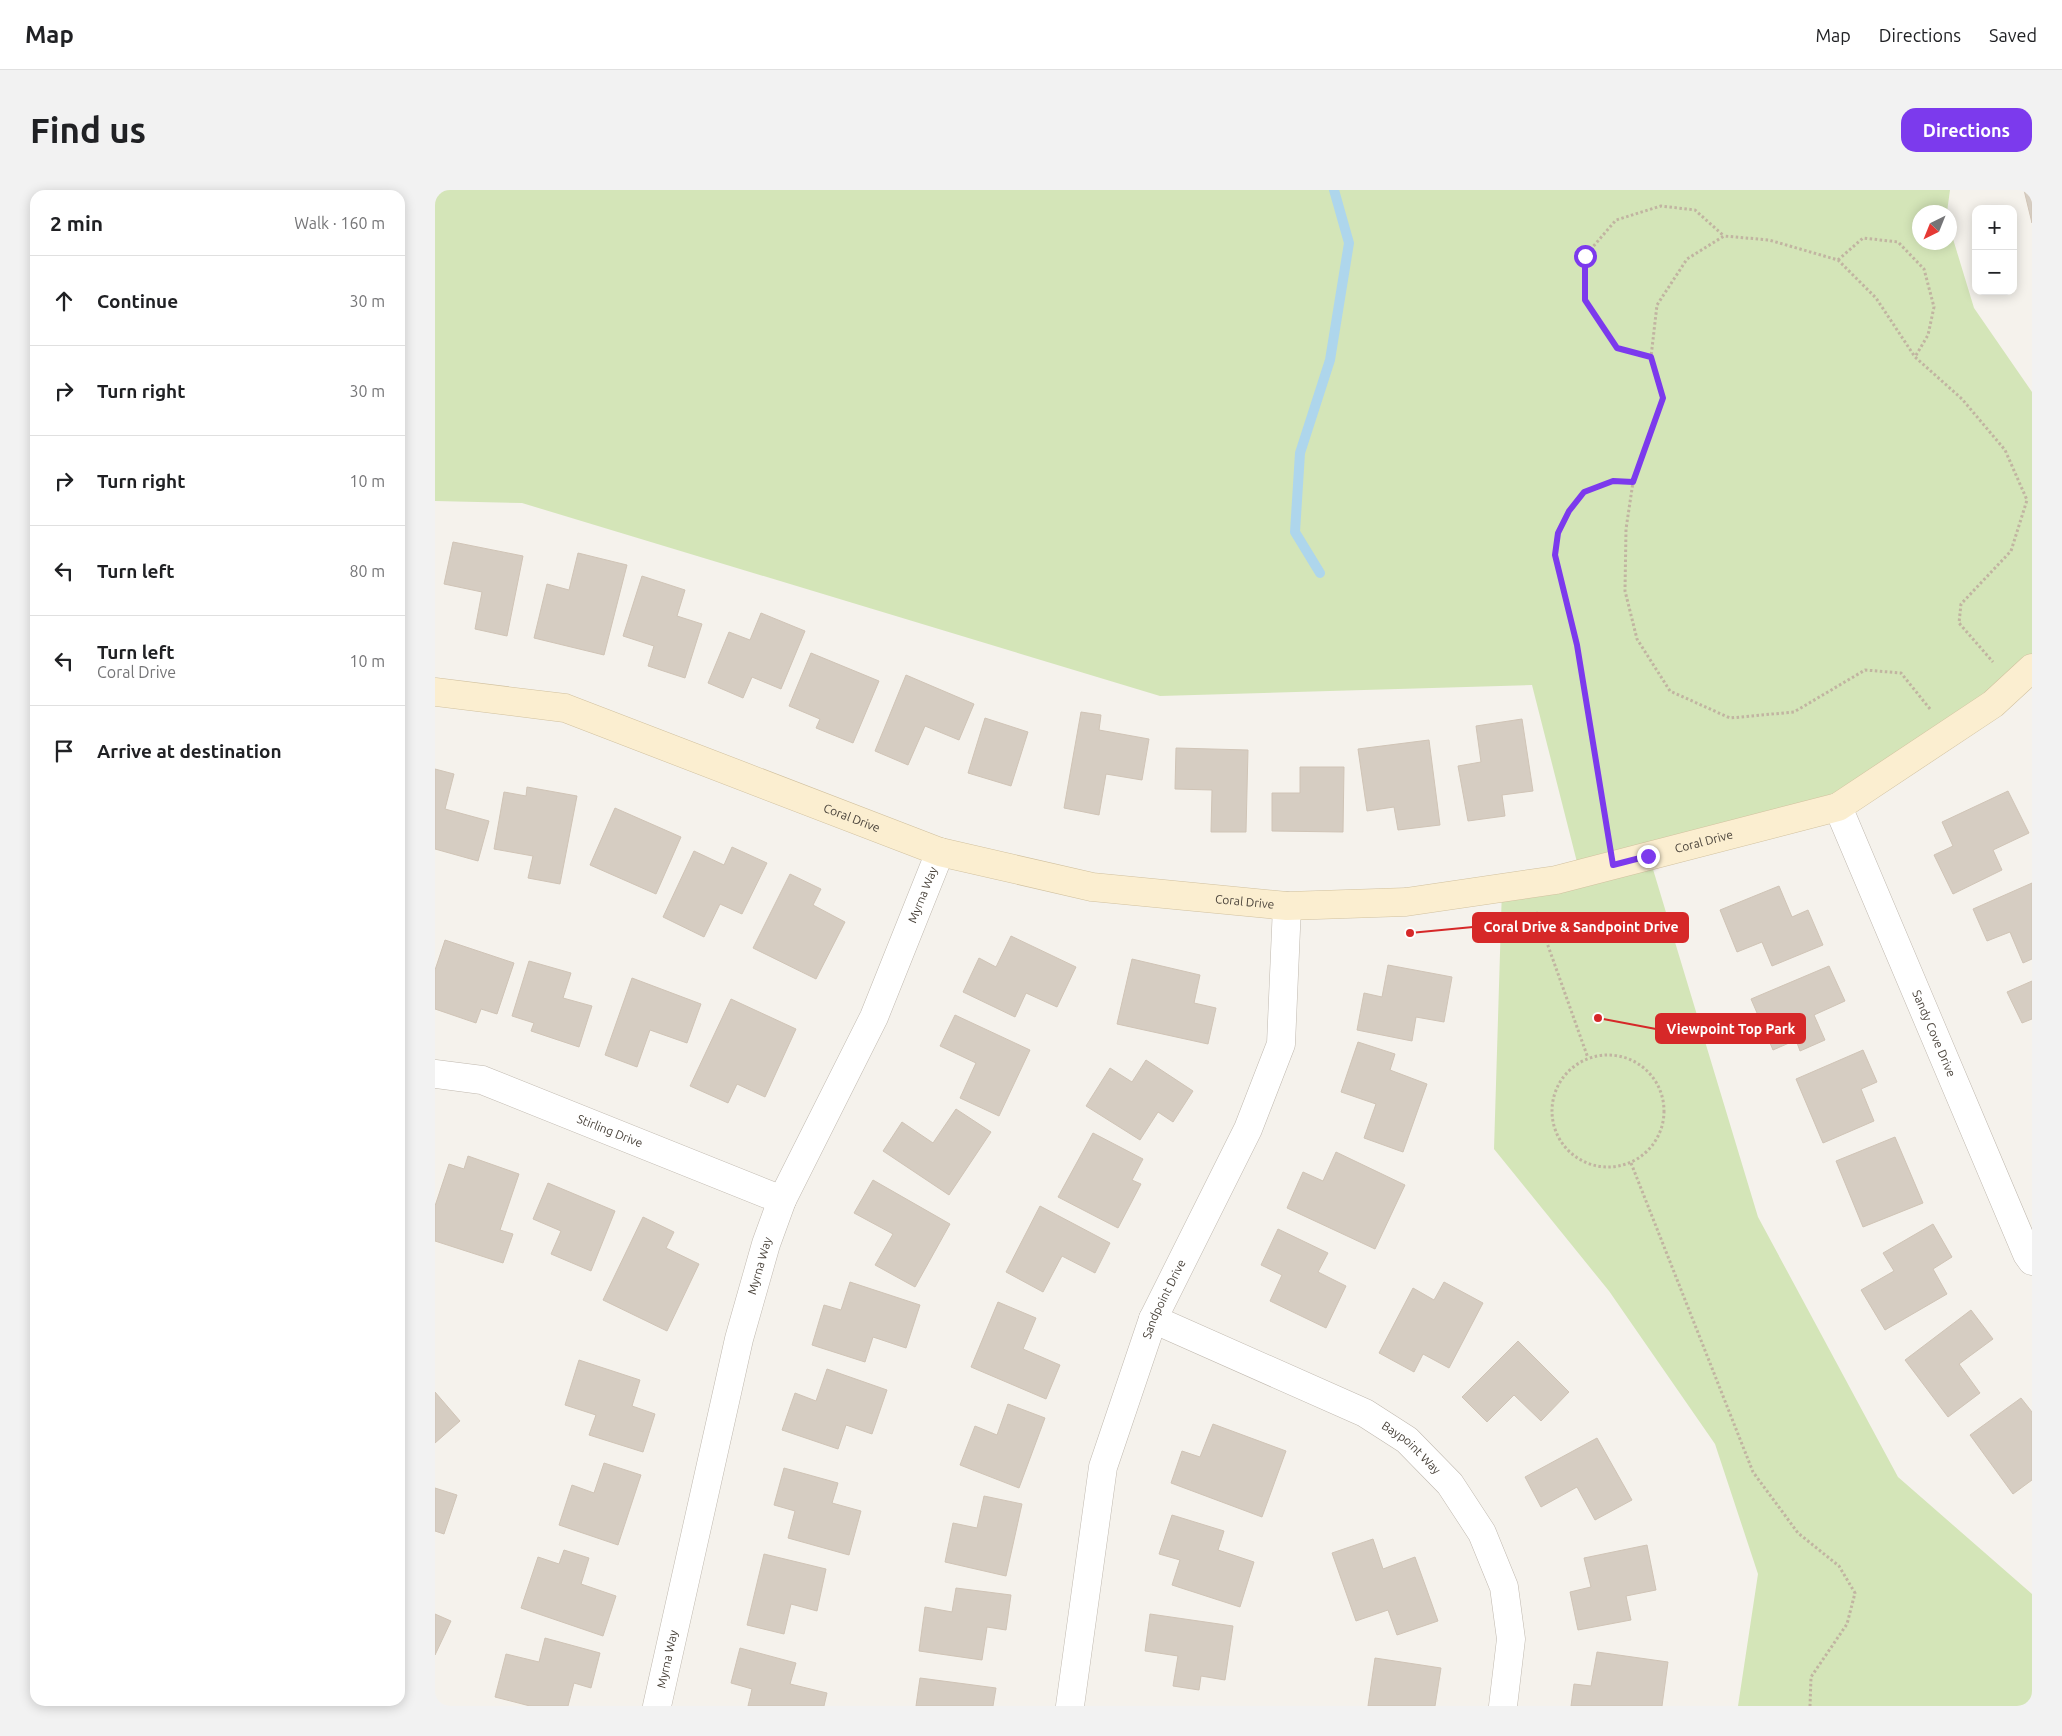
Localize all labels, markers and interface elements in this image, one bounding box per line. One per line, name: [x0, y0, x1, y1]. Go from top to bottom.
text: Map: [25, 21, 74, 48]
text: Map: [1815, 25, 1851, 45]
text: Directions: [1879, 25, 1961, 45]
text: Saved: [1989, 25, 2037, 45]
button: Directions: [1901, 108, 2032, 152]
text: Find us: [30, 110, 146, 150]
north arrow: [1912, 205, 1957, 250]
map controls: [1972, 205, 2017, 295]
button: +: [1972, 205, 2017, 250]
text: 2 min: [50, 211, 103, 235]
text: Walk · 160 m: [294, 214, 385, 232]
route start: [1574, 245, 1597, 268]
button: −: [1972, 250, 2017, 295]
icon: ahead: [50, 287, 78, 315]
text: Continue: [97, 290, 178, 312]
text: 30 m: [349, 292, 385, 310]
icon: right: [50, 377, 78, 405]
text: Turn right: [97, 380, 185, 402]
text: 30 m: [349, 382, 385, 400]
icon: right: [50, 467, 78, 495]
text: Turn right: [97, 470, 185, 492]
text: 10 m: [349, 472, 385, 490]
icon: left: [50, 557, 78, 585]
text: Turn left: [97, 560, 175, 582]
text: 80 m: [349, 562, 385, 580]
text: Turn left: [97, 641, 175, 663]
icon: left: [50, 647, 78, 675]
text: 10 m: [349, 652, 385, 670]
text: Coral Drive: [97, 663, 176, 681]
icon: arrive: [50, 737, 78, 765]
text: Arrive at destination: [97, 740, 282, 762]
street label: Coral Drive: [822, 801, 882, 834]
street label: Coral Drive: [1673, 827, 1734, 855]
route end: [1637, 845, 1660, 868]
street label: Myrna Way: [905, 864, 940, 925]
street label: Coral Drive: [1214, 892, 1275, 911]
callout: Coral Drive & Sandpoint Drive: [1473, 913, 1688, 942]
text: Coral Drive & Sandpoint Drive: [1483, 919, 1679, 935]
street label: Sandy Cove Drive: [1910, 988, 1958, 1079]
callout: Viewpoint Top Park: [1656, 1014, 1805, 1043]
text: Viewpoint Top Park: [1667, 1021, 1796, 1037]
street label: Stirling Drive: [575, 1112, 645, 1150]
street label: Myrna Way: [745, 1235, 774, 1296]
street label: Sandpoint Drive: [1140, 1257, 1188, 1340]
street label: Baypoint Way: [1380, 1419, 1444, 1477]
street label: Myrna Way: [654, 1628, 680, 1689]

